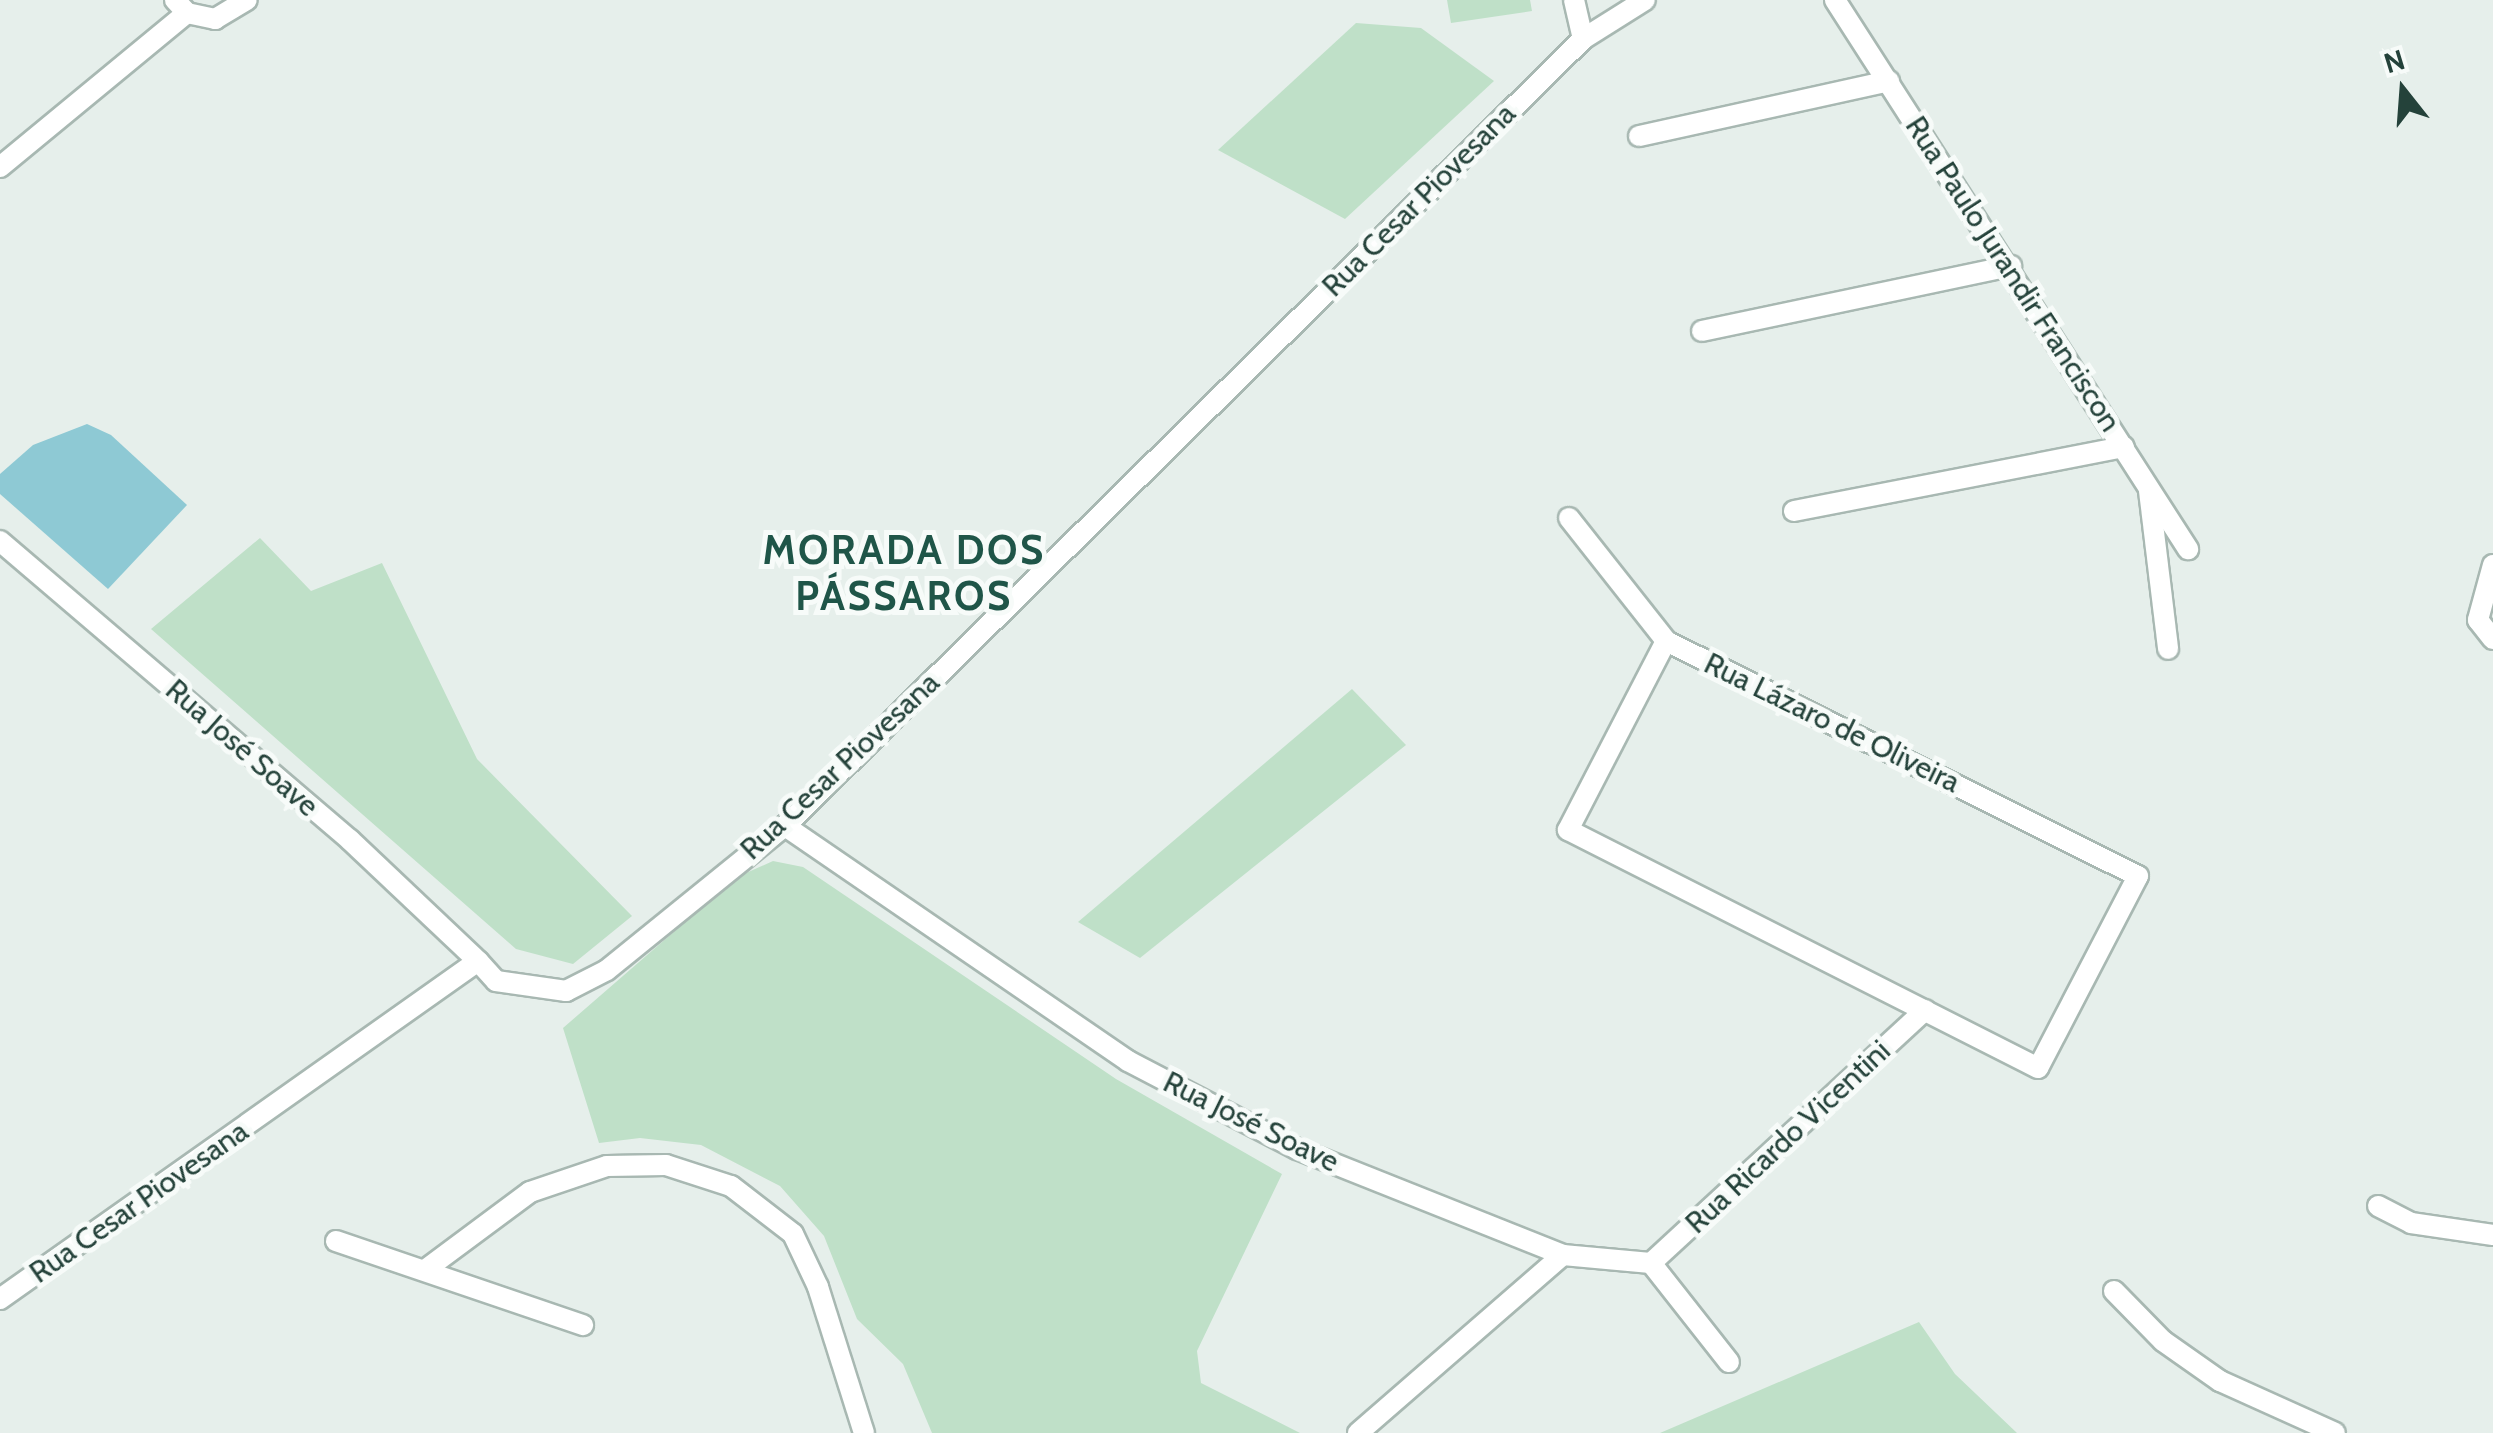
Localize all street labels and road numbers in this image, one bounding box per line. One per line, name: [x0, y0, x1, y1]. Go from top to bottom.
street label: Rua Cesar Piovesana: [1315, 96, 1523, 304]
street label: Rua Paulo Jurandir Franciscon: [1898, 110, 2128, 438]
street label: Rua Lázaro de Oliveira: [1698, 645, 1966, 801]
street label: Rua Cesar Piovesana: [733, 665, 947, 867]
street label: Rua José Soave: [158, 672, 326, 824]
street label: Rua Ricardo Vicentini: [1678, 1033, 1898, 1241]
street label: Rua José Soave: [1157, 1064, 1345, 1180]
street label: Rua Cesar Piovesana: [23, 1113, 255, 1291]

